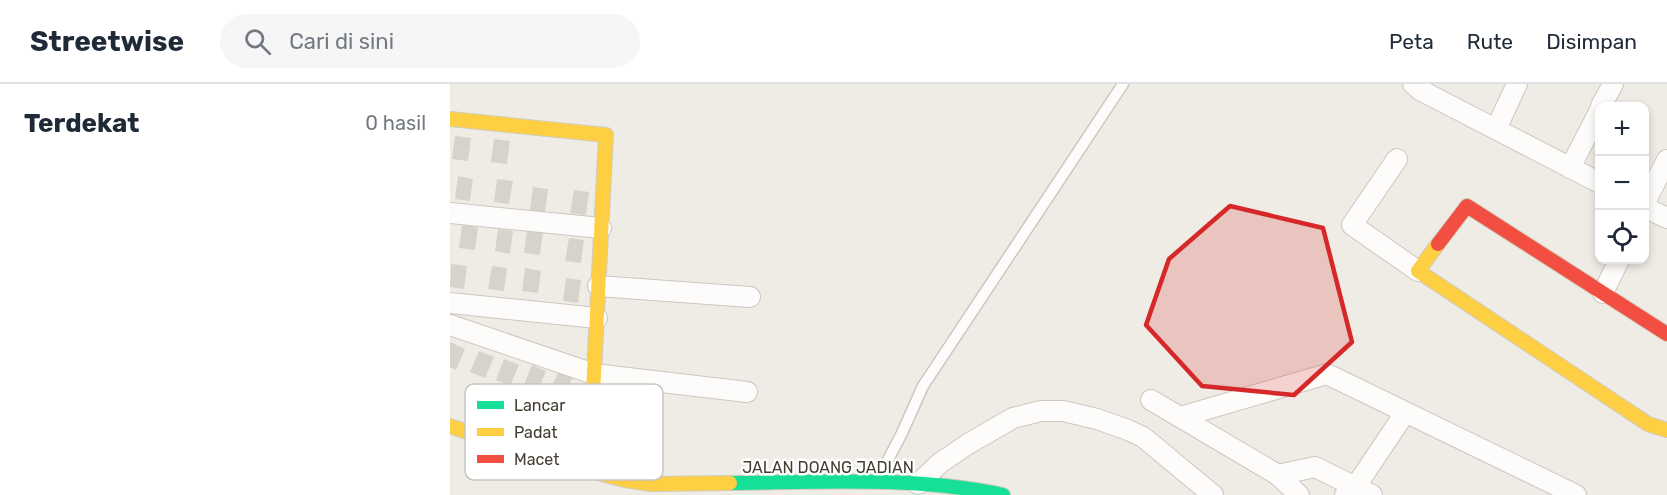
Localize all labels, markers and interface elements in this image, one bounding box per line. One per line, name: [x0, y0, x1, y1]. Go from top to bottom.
search box: [220, 14, 640, 68]
text: Streetwise: [30, 25, 184, 58]
icon: search: [241, 25, 274, 58]
text: Cari di sini: [289, 28, 394, 55]
text: Peta: [1389, 29, 1434, 54]
text: Rute: [1467, 29, 1513, 54]
text: Disimpan: [1546, 29, 1637, 54]
map controls: [1595, 102, 1649, 264]
button: +: [1595, 102, 1649, 156]
text: Terdekat: [24, 108, 139, 139]
text: 0 hasil: [365, 111, 426, 135]
button: −: [1595, 156, 1649, 210]
button: locate: [1595, 210, 1649, 264]
legend: [465, 384, 663, 480]
text: Lancar: [514, 396, 565, 415]
text: Padat: [514, 423, 557, 442]
text: Macet: [514, 450, 560, 469]
street label: JALAN DOANG JADIAN: [742, 458, 914, 477]

